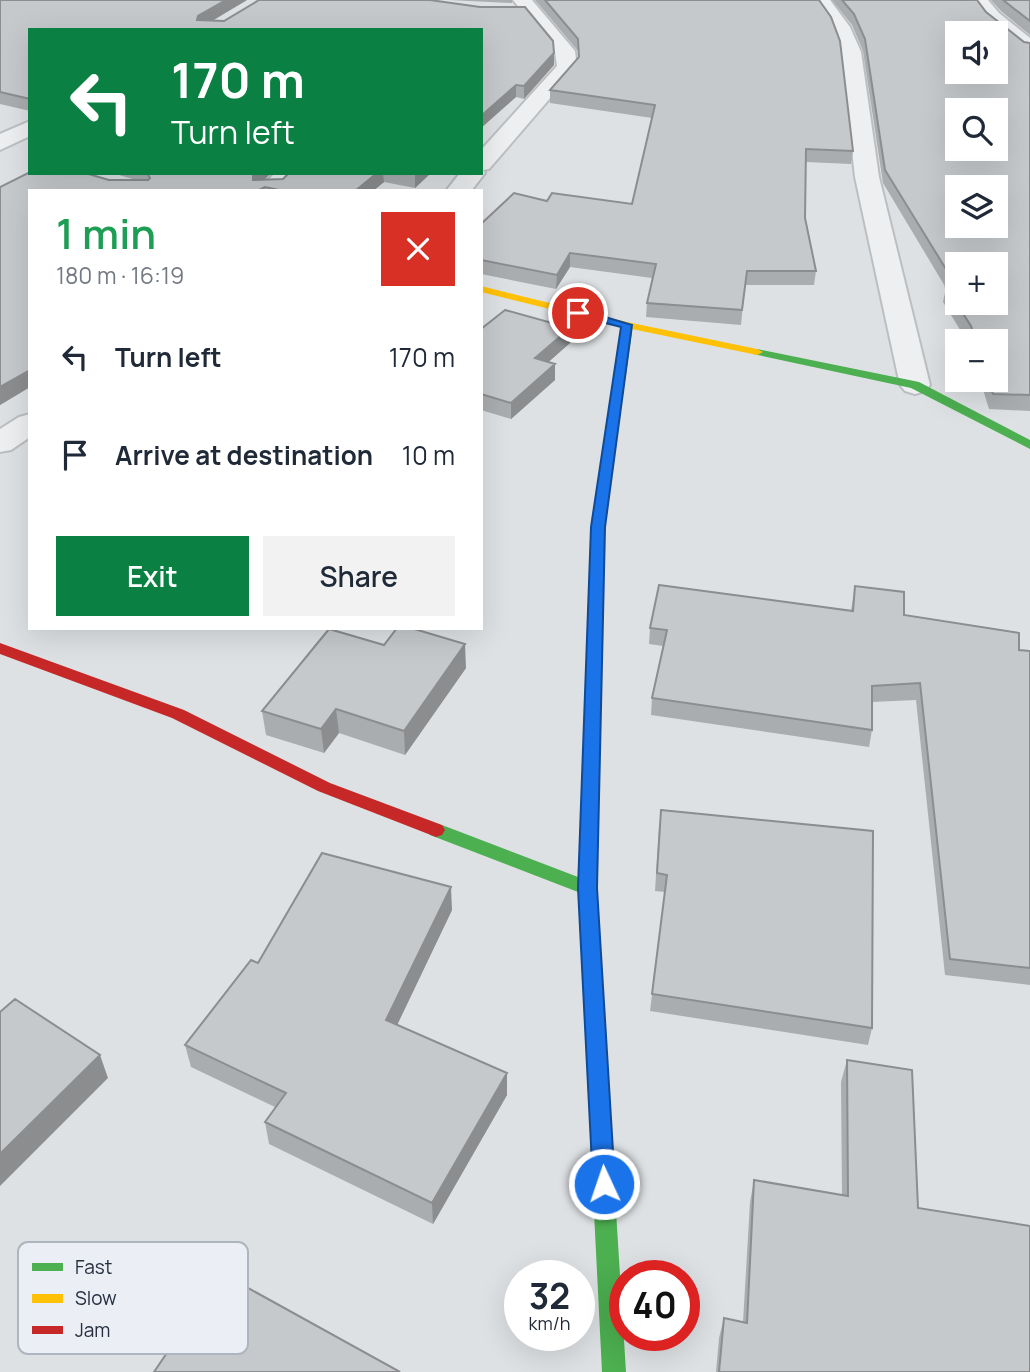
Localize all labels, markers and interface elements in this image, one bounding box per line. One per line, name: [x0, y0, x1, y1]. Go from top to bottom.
map controls: [945, 21, 1008, 392]
button: sound: [945, 21, 1008, 84]
text: 170 m: [171, 46, 305, 113]
icon: left: [56, 56, 147, 147]
button: search: [945, 98, 1008, 161]
text: Turn left: [171, 110, 295, 154]
button: layers: [945, 175, 1008, 238]
text: 1 min: [56, 204, 156, 262]
button: close: [381, 212, 455, 286]
button: +: [945, 252, 1008, 315]
text: 180 m · 16:19: [56, 259, 184, 291]
pin: [548, 283, 608, 343]
icon: arrive: [559, 294, 597, 332]
button: −: [945, 329, 1008, 392]
icon: left: [56, 338, 94, 376]
text: Turn left: [115, 339, 222, 375]
text: 170 m: [389, 339, 455, 375]
icon: arrive: [56, 436, 94, 474]
text: Arrive at destination: [115, 437, 373, 473]
text: 10 m: [402, 437, 455, 473]
button: Exit: [56, 536, 249, 616]
button: Share: [263, 536, 455, 616]
position arrow: [567, 1147, 641, 1221]
legend: [18, 1242, 248, 1354]
text: Fast: [75, 1254, 112, 1280]
speed limit sign: 40: [609, 1260, 700, 1351]
text: 32: [529, 1272, 570, 1320]
text: Slow: [75, 1285, 117, 1311]
text: km/h: [529, 1311, 570, 1335]
text: Jam: [75, 1317, 110, 1343]

